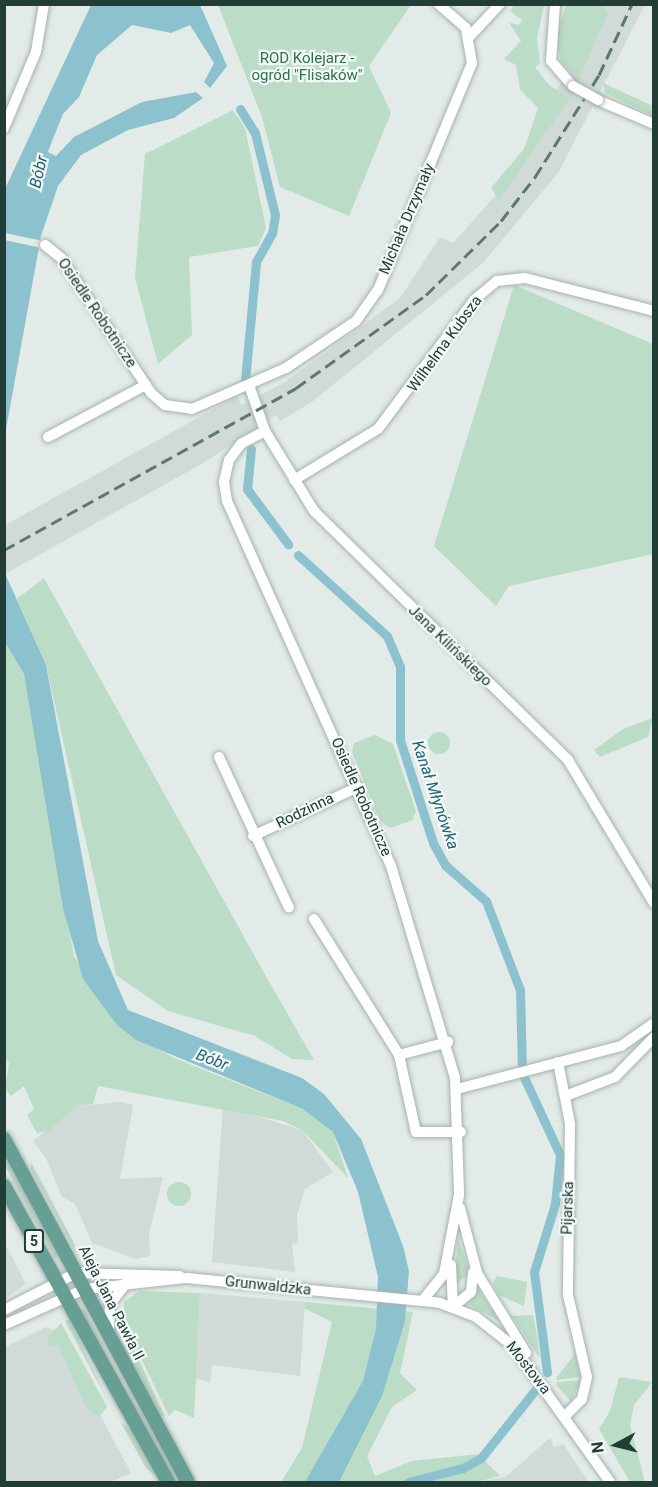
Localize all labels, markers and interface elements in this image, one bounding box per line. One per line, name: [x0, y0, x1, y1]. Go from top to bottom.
park label: ROD Kolejarz - ogród "Flisaków": [251, 49, 363, 84]
water label: Bóbr: [26, 154, 52, 190]
street label: Michała Drzymały: [375, 161, 439, 277]
street label: Osiedle Robotnicze: [54, 255, 140, 371]
street label: Wilhelma Kubsza: [404, 292, 486, 396]
street label: Jana Kilińskiego: [404, 602, 496, 690]
street label: Osiedle Robotnicze: [327, 735, 395, 859]
water label: Kanał Młynówka: [407, 738, 463, 852]
street label: Rodzinna: [273, 789, 337, 833]
water label: Bóbr: [193, 1045, 231, 1075]
street label: Pijarska: [558, 1181, 578, 1235]
road number: 5: [24, 1230, 44, 1252]
street label: Aleja Jana Pawła II: [74, 1243, 148, 1363]
street label: Grunwaldzka: [224, 1273, 312, 1299]
street label: Mostowa: [502, 1338, 554, 1398]
north arrow: [586, 1415, 646, 1475]
text: N: [588, 1440, 608, 1454]

